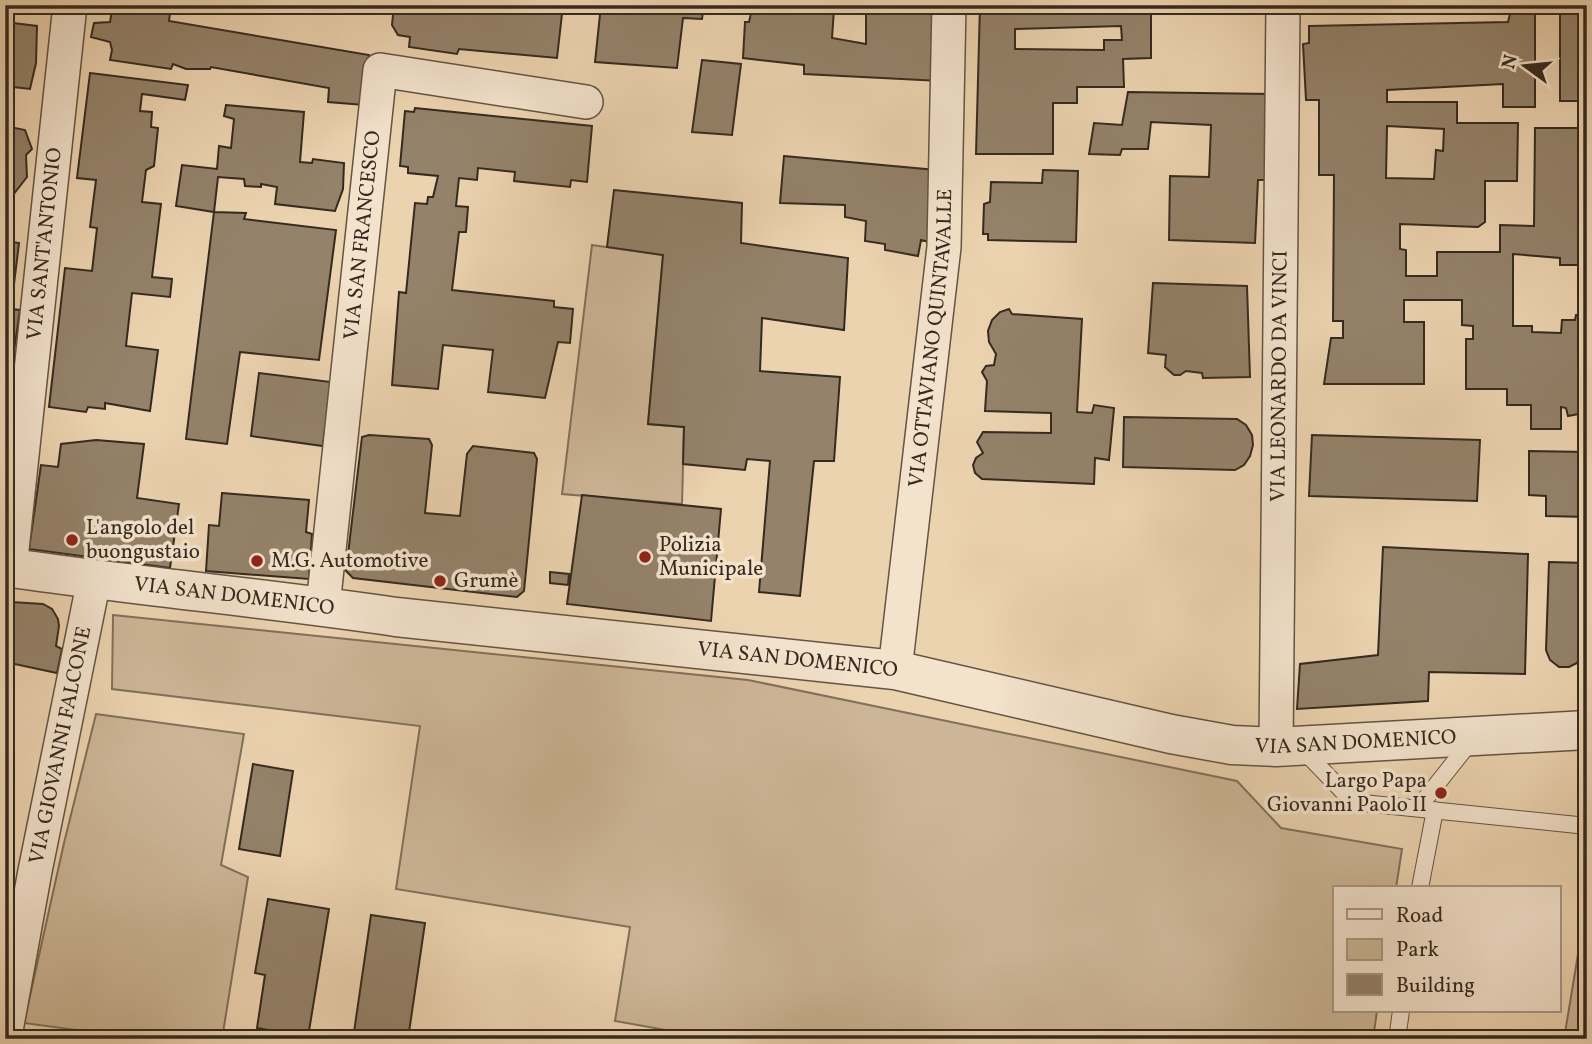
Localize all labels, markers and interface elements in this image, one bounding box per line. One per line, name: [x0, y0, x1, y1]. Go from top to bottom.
north arrow: [1490, 32, 1560, 102]
text: N: [1496, 52, 1525, 72]
street label: VIA SAN FRANCESCO: [337, 129, 388, 341]
street label: VIA SANT'ANTONIO: [20, 146, 69, 342]
street label: VIA OTTAVIANO QUINTAVALLE: [902, 188, 960, 489]
street label: VIA LEONARDO DA VINCI: [1264, 250, 1295, 502]
place label: L'angolo del buongustaio: [86, 514, 200, 567]
place label: Polizia Municipale: [659, 531, 763, 584]
marker: L'angolo del buongustaio: [64, 532, 80, 548]
place label: M.G. Automotive: [271, 547, 428, 576]
marker: Polizia Municipale: [637, 549, 653, 565]
marker: M.G. Automotive: [249, 553, 265, 569]
place label: Grumè: [454, 567, 519, 596]
street label: VIA SAN DOMENICO: [132, 570, 336, 623]
marker: Grumè: [432, 573, 448, 589]
street label: VIA GIOVANNI FALCONE: [22, 624, 99, 867]
street label: VIA SAN DOMENICO: [696, 635, 899, 685]
street label: VIA SAN DOMENICO: [1254, 723, 1457, 762]
place label: Largo Papa Giovanni Paolo II: [1267, 767, 1427, 820]
marker: Largo Papa Giovanni Paolo II: [1433, 785, 1449, 801]
legend: [1333, 886, 1560, 1012]
text: Road: [1396, 902, 1443, 931]
text: Park: [1396, 936, 1439, 965]
text: Building: [1396, 972, 1475, 1001]

